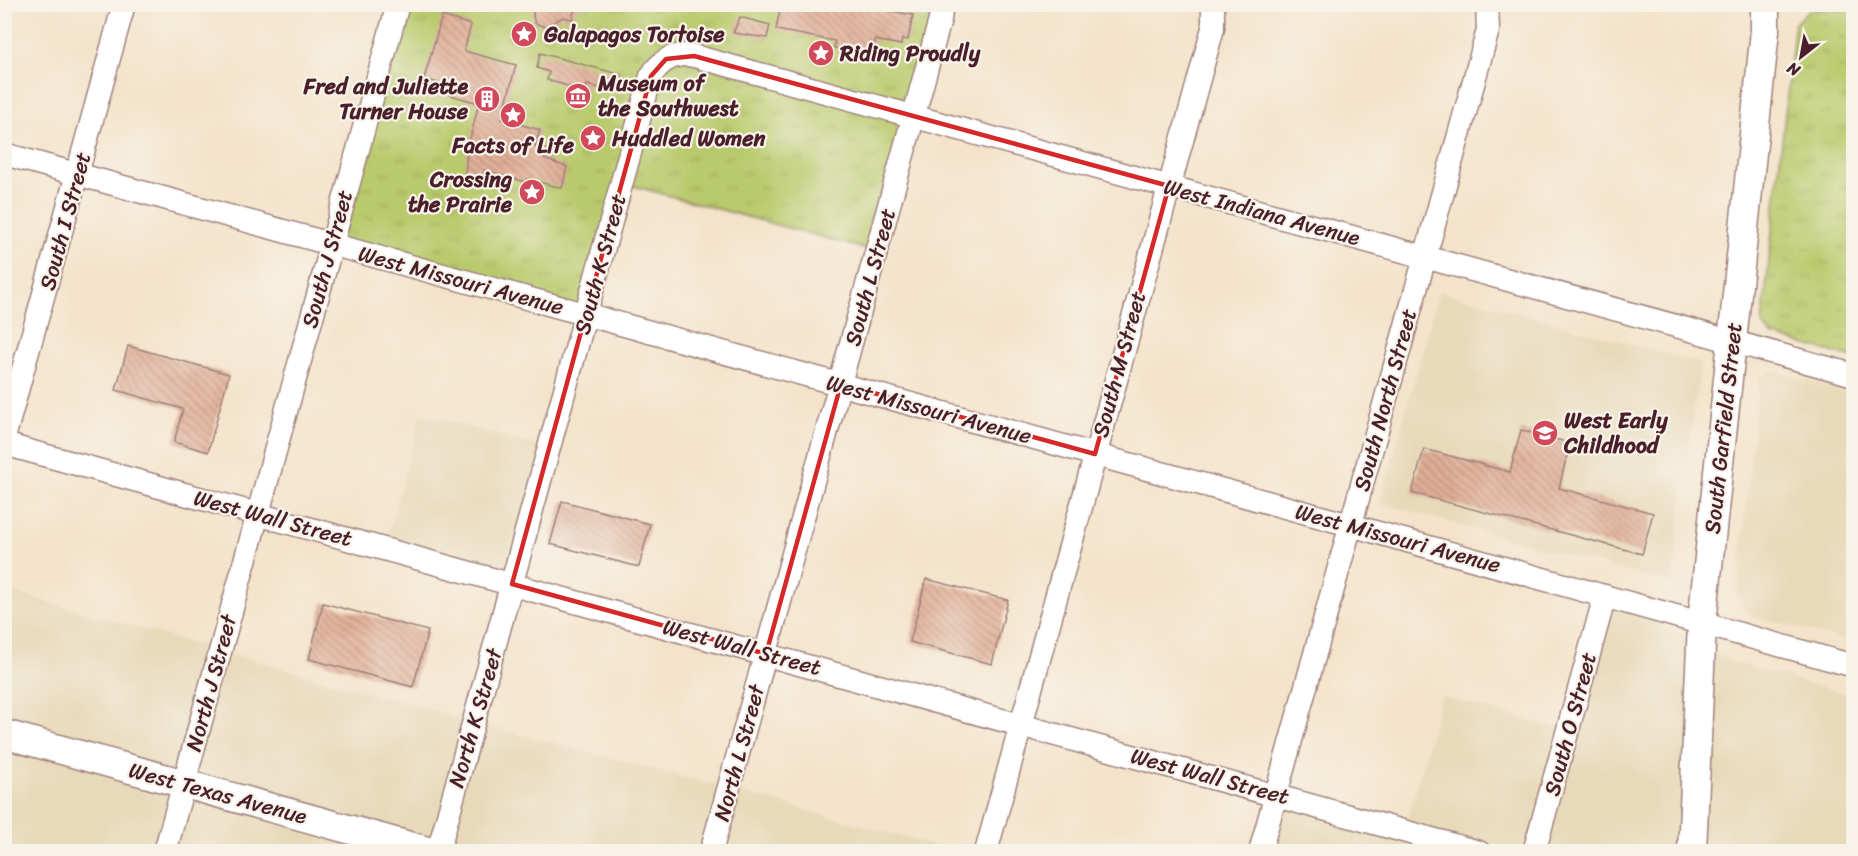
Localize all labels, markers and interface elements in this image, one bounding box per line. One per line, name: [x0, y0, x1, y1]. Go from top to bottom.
place label: Galapagos Tortoise: [543, 15, 725, 54]
place icon: Galapagos Tortoise: [509, 19, 539, 49]
north arrow: [1771, 27, 1831, 87]
place label: Riding Proudly: [839, 34, 981, 73]
place icon: Riding Proudly: [806, 38, 836, 68]
text: N: [1781, 54, 1807, 85]
place label: Museum of the Southwest: [597, 64, 739, 128]
place label: Fred and Juliette Turner House: [303, 67, 469, 131]
museum icon: Museum of the Southwest: [563, 81, 593, 111]
building icon: Fred and Juliette Turner House: [472, 84, 502, 114]
place icon: Facts of Life: [498, 100, 528, 130]
place label: Huddled Women: [611, 119, 766, 158]
place icon: Huddled Women: [578, 123, 608, 153]
place label: Facts of Life: [451, 126, 575, 165]
street label: South I Street: [28, 147, 102, 295]
place label: Crossing the Prairie: [408, 160, 513, 224]
street label: West Indiana Avenue: [1159, 167, 1365, 257]
place icon: Crossing the Prairie: [517, 177, 547, 207]
street label: South J Street: [290, 185, 364, 332]
street label: South K Street: [562, 189, 638, 339]
street label: South L Street: [833, 203, 907, 350]
street label: West Missouri Avenue: [354, 234, 568, 326]
street label: South M Street: [1081, 286, 1157, 442]
street label: South North Street: [1342, 304, 1428, 496]
street label: South Garfield Street: [1692, 320, 1754, 536]
street label: West Missouri Avenue: [822, 363, 1036, 455]
place label: West Early Childhood: [1563, 401, 1668, 465]
school or university icon: West Early Childhood: [1530, 418, 1560, 448]
street label: West Wall Street: [189, 478, 357, 558]
street label: West Missouri Avenue: [1291, 492, 1505, 584]
street label: West Wall Street: [658, 607, 826, 687]
street label: North J Street: [174, 609, 248, 756]
street label: North K Street: [437, 643, 514, 792]
street label: South O Street: [1532, 647, 1608, 800]
street label: North L Street: [702, 679, 776, 826]
street label: West Wall Street: [1126, 736, 1294, 816]
street label: West Texas Avenue: [124, 750, 312, 836]

